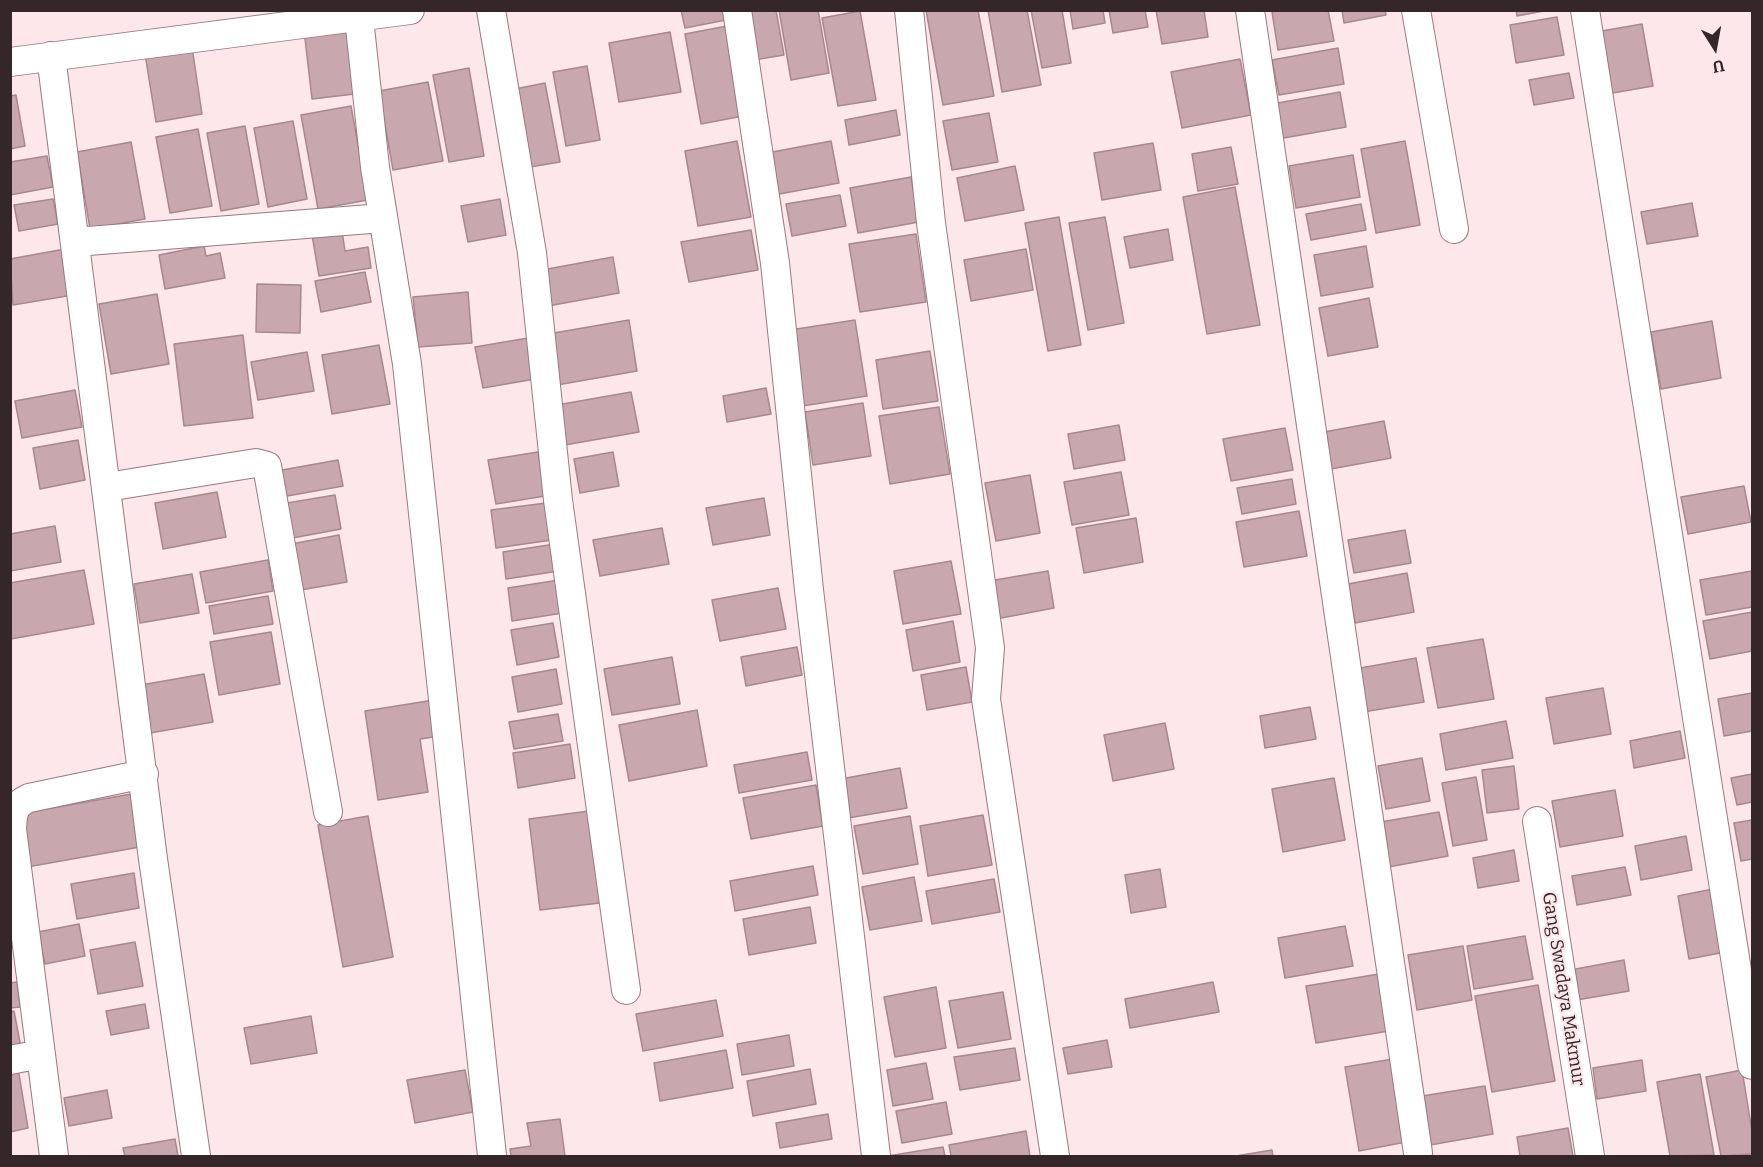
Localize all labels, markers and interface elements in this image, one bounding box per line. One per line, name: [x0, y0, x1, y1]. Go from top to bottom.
north arrow: [1685, 18, 1745, 78]
text: U: [1711, 56, 1726, 77]
street label: Gang Swadaya Makmur: [1537, 890, 1589, 1088]

